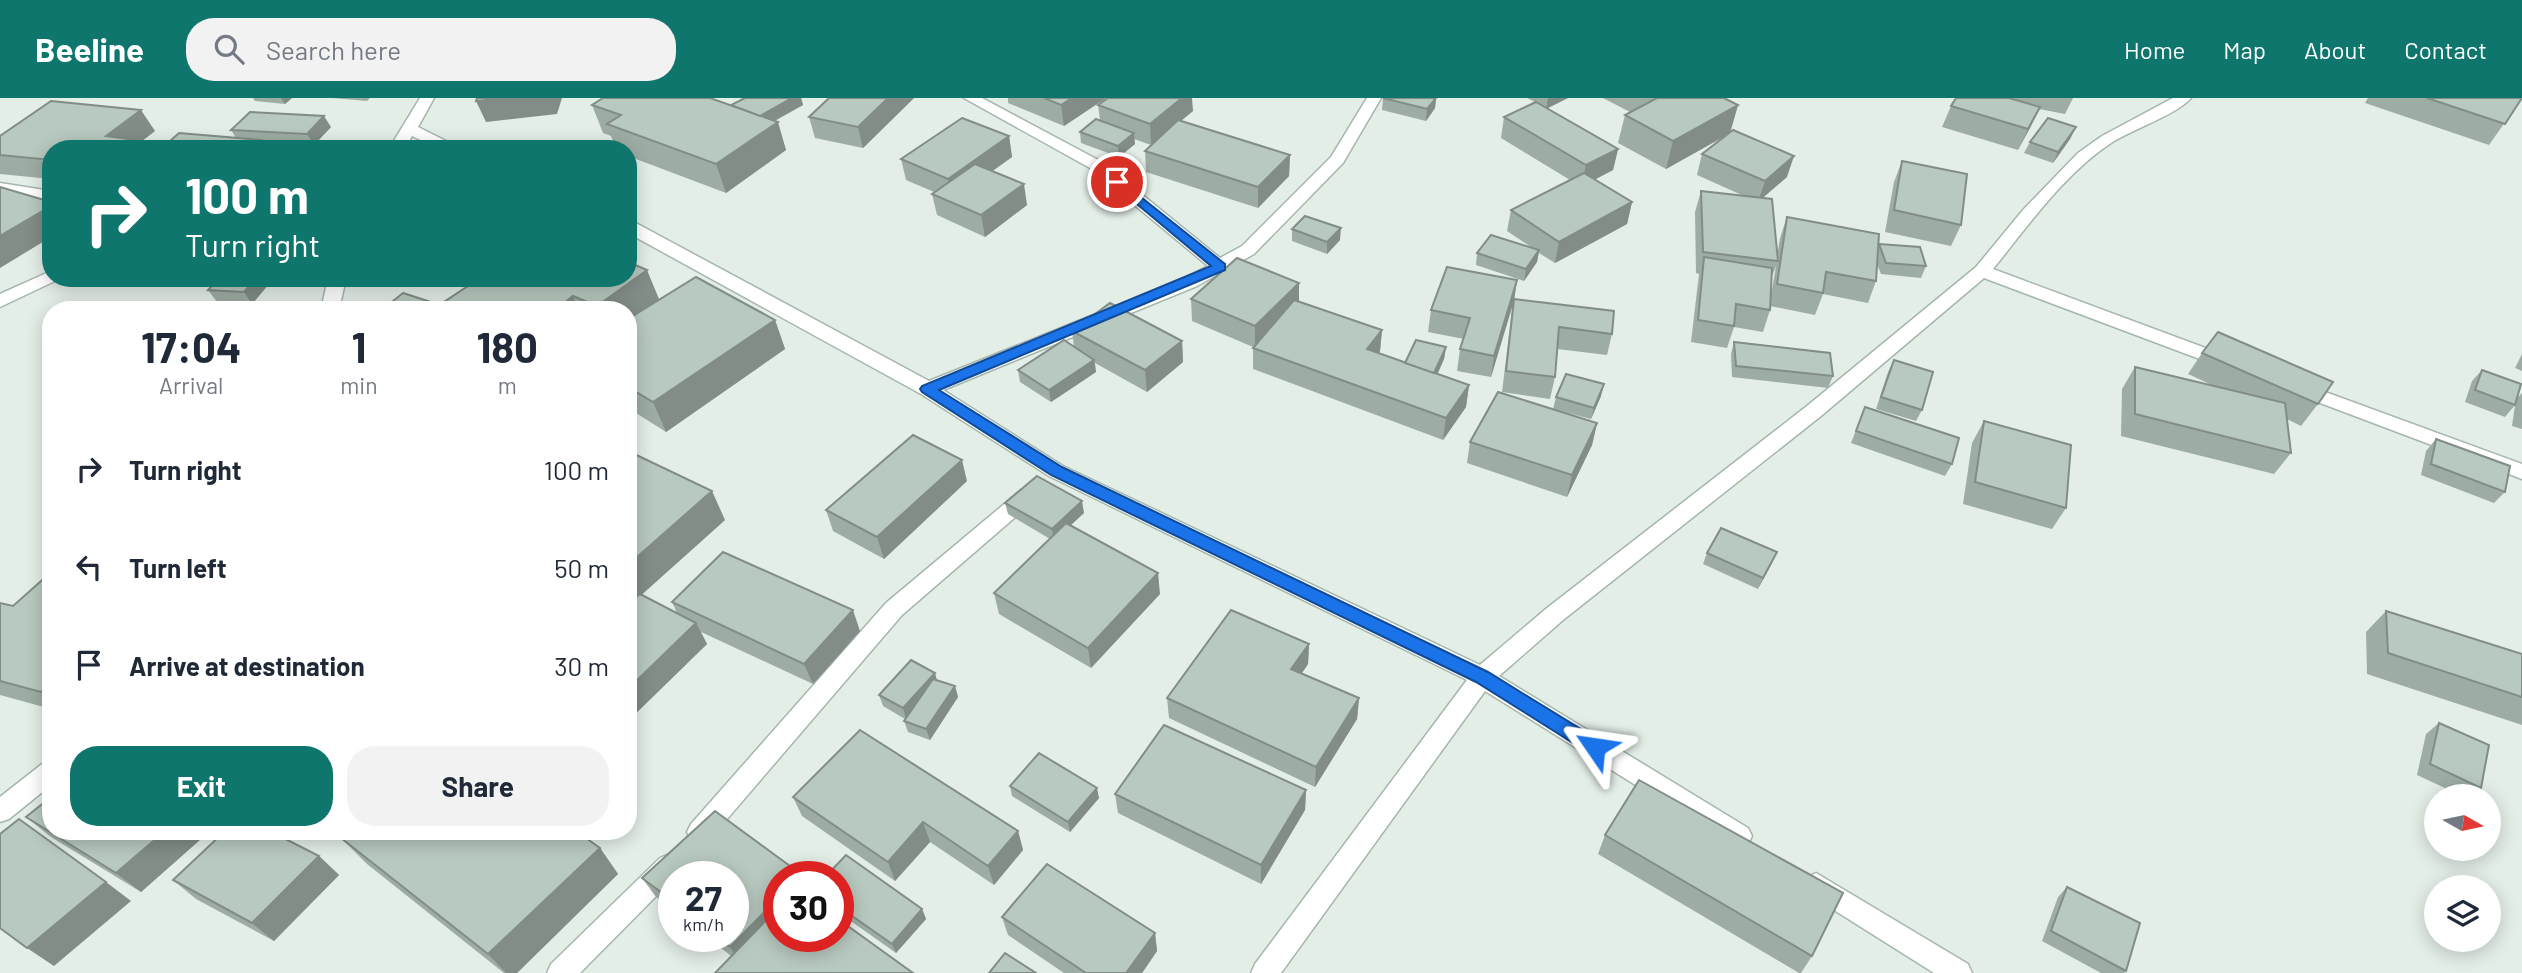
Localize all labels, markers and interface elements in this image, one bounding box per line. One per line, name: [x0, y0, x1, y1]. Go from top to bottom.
search box: [186, 18, 676, 81]
text: Beeline: [35, 29, 144, 69]
icon: search: [210, 30, 248, 68]
text: Search here: [266, 34, 401, 65]
text: Home: [2124, 35, 2185, 64]
text: Map: [2223, 35, 2266, 64]
text: About: [2304, 35, 2366, 64]
text: Contact: [2404, 35, 2487, 64]
pin: [1087, 152, 1147, 212]
icon: arrive: [1098, 163, 1136, 201]
text: 100 m: [185, 165, 309, 224]
icon: right: [70, 168, 161, 259]
text: Turn right: [185, 225, 320, 263]
text: 17:04: [141, 321, 241, 371]
text: 1: [351, 321, 366, 371]
text: 180: [477, 321, 538, 371]
text: Arrival: [159, 371, 223, 399]
text: min: [340, 371, 378, 399]
text: m: [498, 371, 517, 399]
icon: right: [70, 450, 108, 488]
text: Turn right: [129, 454, 242, 485]
text: 100 m: [544, 454, 609, 485]
icon: left: [70, 548, 108, 586]
text: Turn left: [129, 552, 227, 583]
text: 50 m: [554, 552, 609, 583]
icon: arrive: [70, 646, 108, 684]
text: Arrive at destination: [129, 650, 365, 681]
text: 30 m: [554, 650, 609, 681]
position arrow: [1558, 710, 1632, 784]
button: Exit: [70, 746, 333, 826]
button: Share: [347, 746, 609, 826]
north arrow: [2424, 784, 2501, 861]
map controls: [2424, 784, 2501, 952]
speed limit sign: 30: [763, 861, 854, 952]
button: layers: [2424, 875, 2501, 952]
text: 27: [685, 876, 722, 918]
text: km/h: [683, 913, 724, 935]

